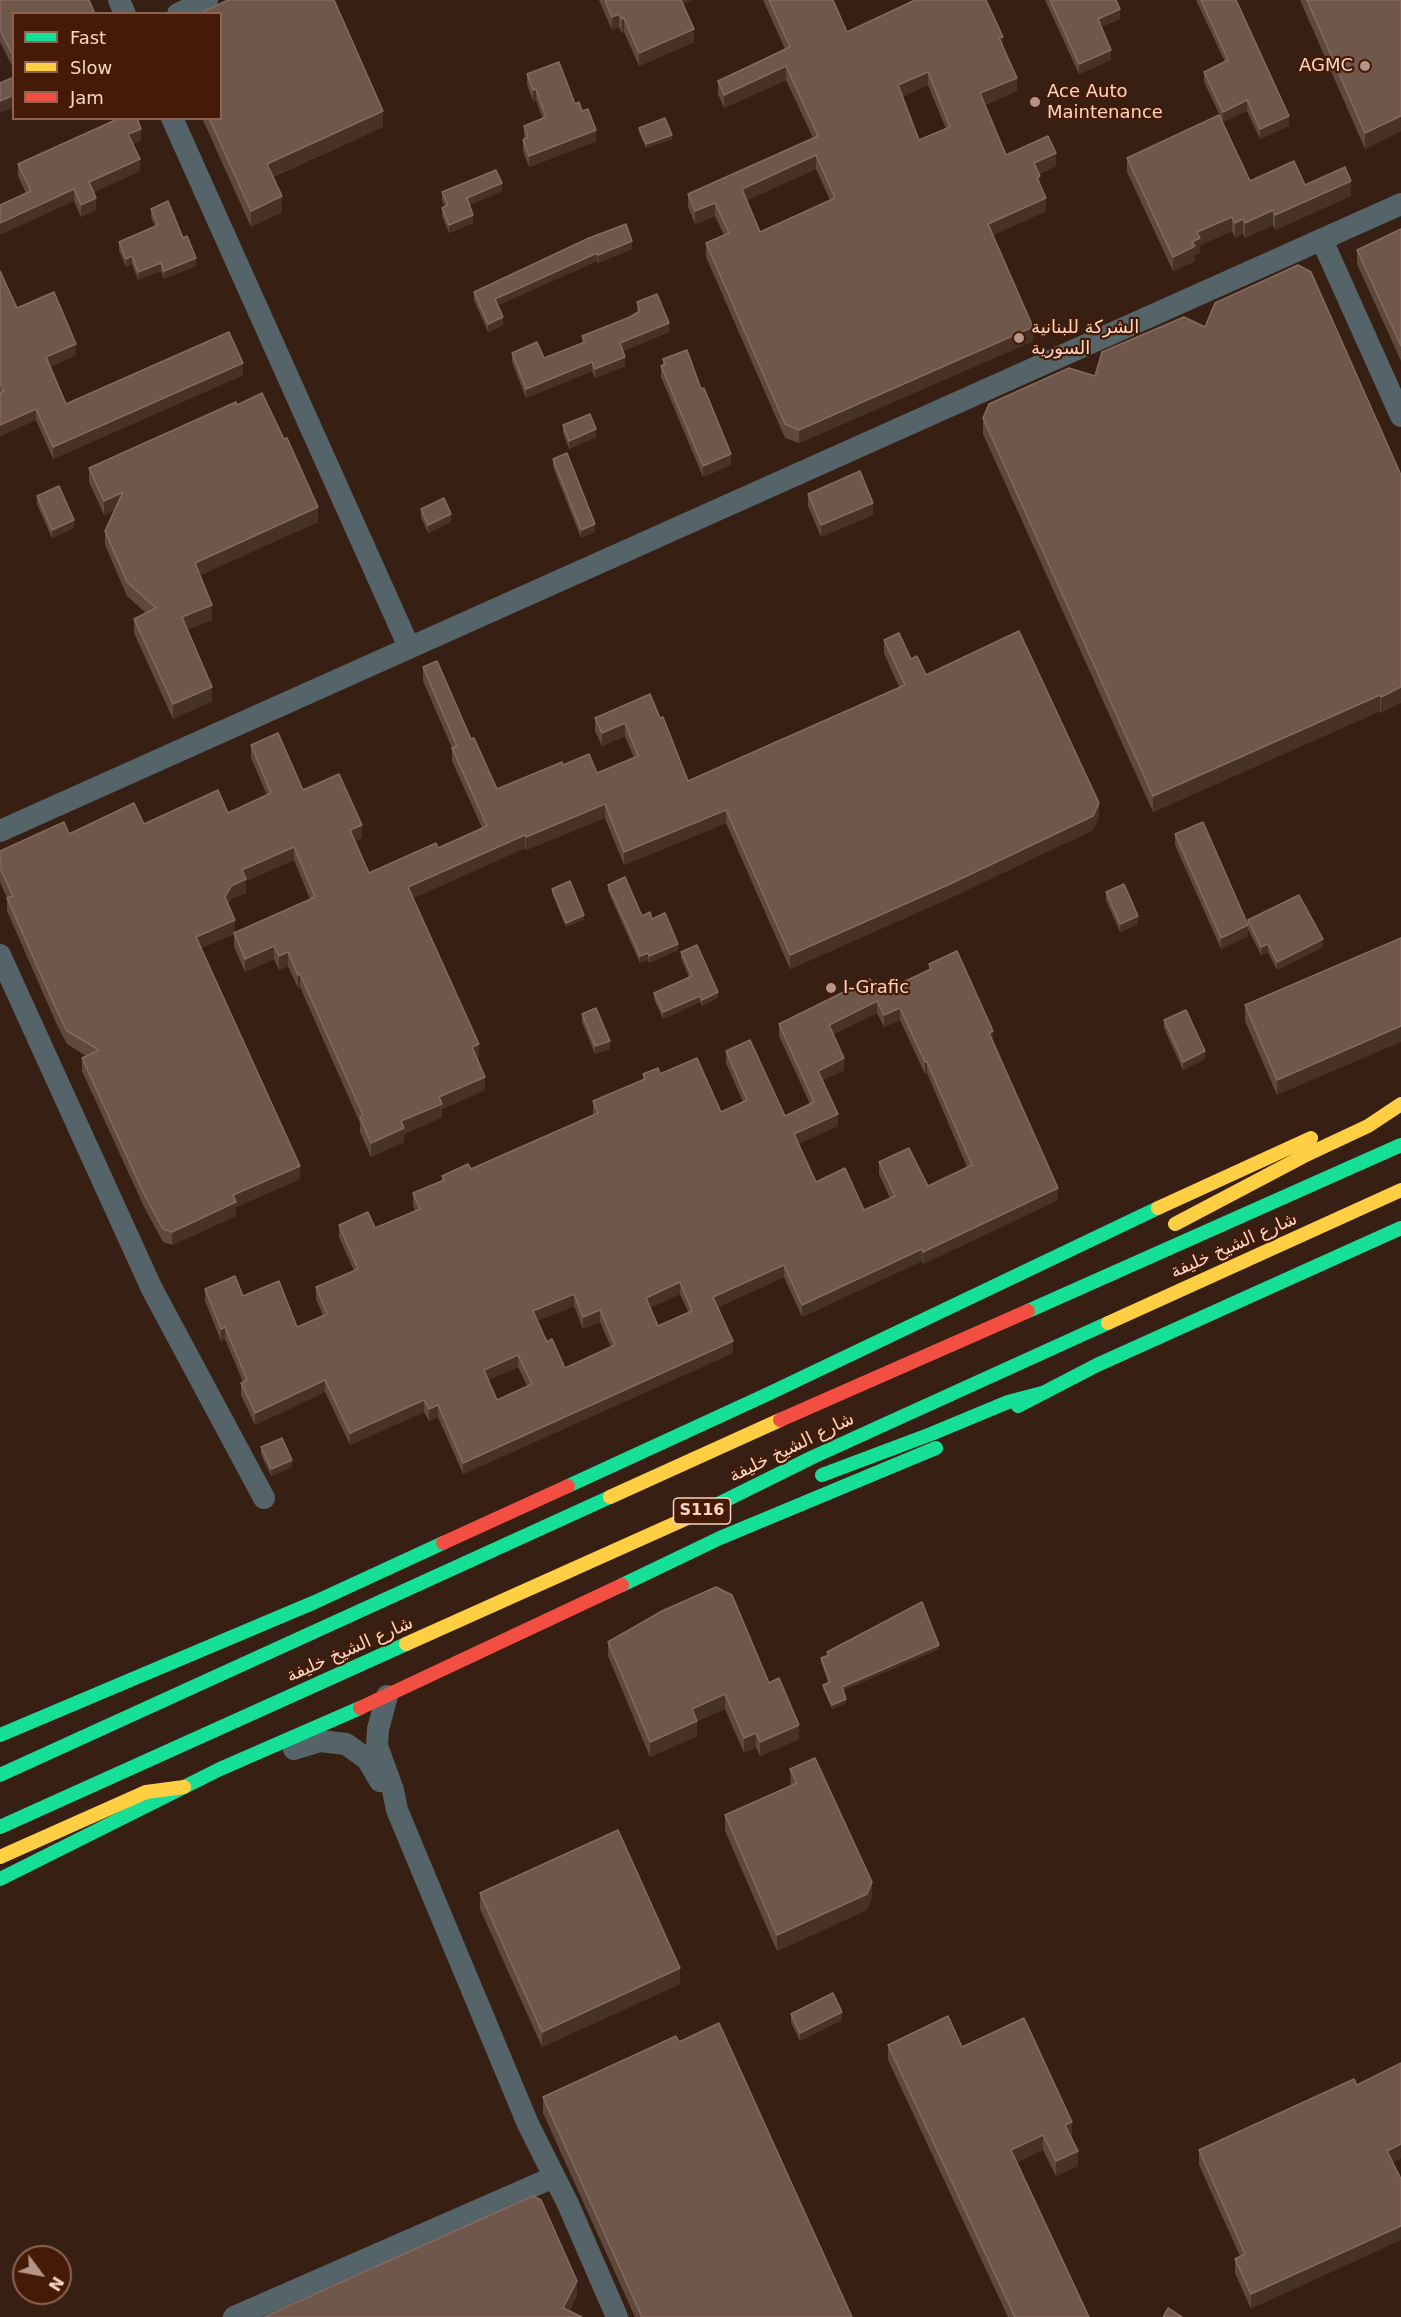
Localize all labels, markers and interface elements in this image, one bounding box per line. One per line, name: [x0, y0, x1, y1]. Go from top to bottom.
legend: [12, 12, 222, 120]
text: Fast: [70, 27, 106, 48]
place label: AGMC: [1299, 55, 1353, 77]
text: Slow: [70, 57, 112, 78]
marker: AGMC: [1358, 59, 1372, 73]
place label: Ace Auto Maintenance: [1047, 81, 1163, 124]
text: Jam: [70, 87, 104, 108]
marker: Ace Auto Maintenance: [1028, 95, 1042, 109]
place label: الشركة للبنانية السورية: [1031, 317, 1139, 360]
marker: الشركة للبنانية السورية: [1012, 331, 1026, 345]
place label: I-Grafic: [843, 977, 909, 999]
marker: I-Grafic: [824, 981, 838, 995]
street label: شارع الشيخ خليفة: [1167, 1208, 1301, 1284]
street label: شارع الشيخ خليفة: [726, 1408, 858, 1488]
road number: S116: [674, 1498, 730, 1524]
street label: شارع الشيخ خليفة: [283, 1612, 417, 1688]
north arrow: [12, 2245, 72, 2305]
text: N: [44, 2273, 68, 2294]

